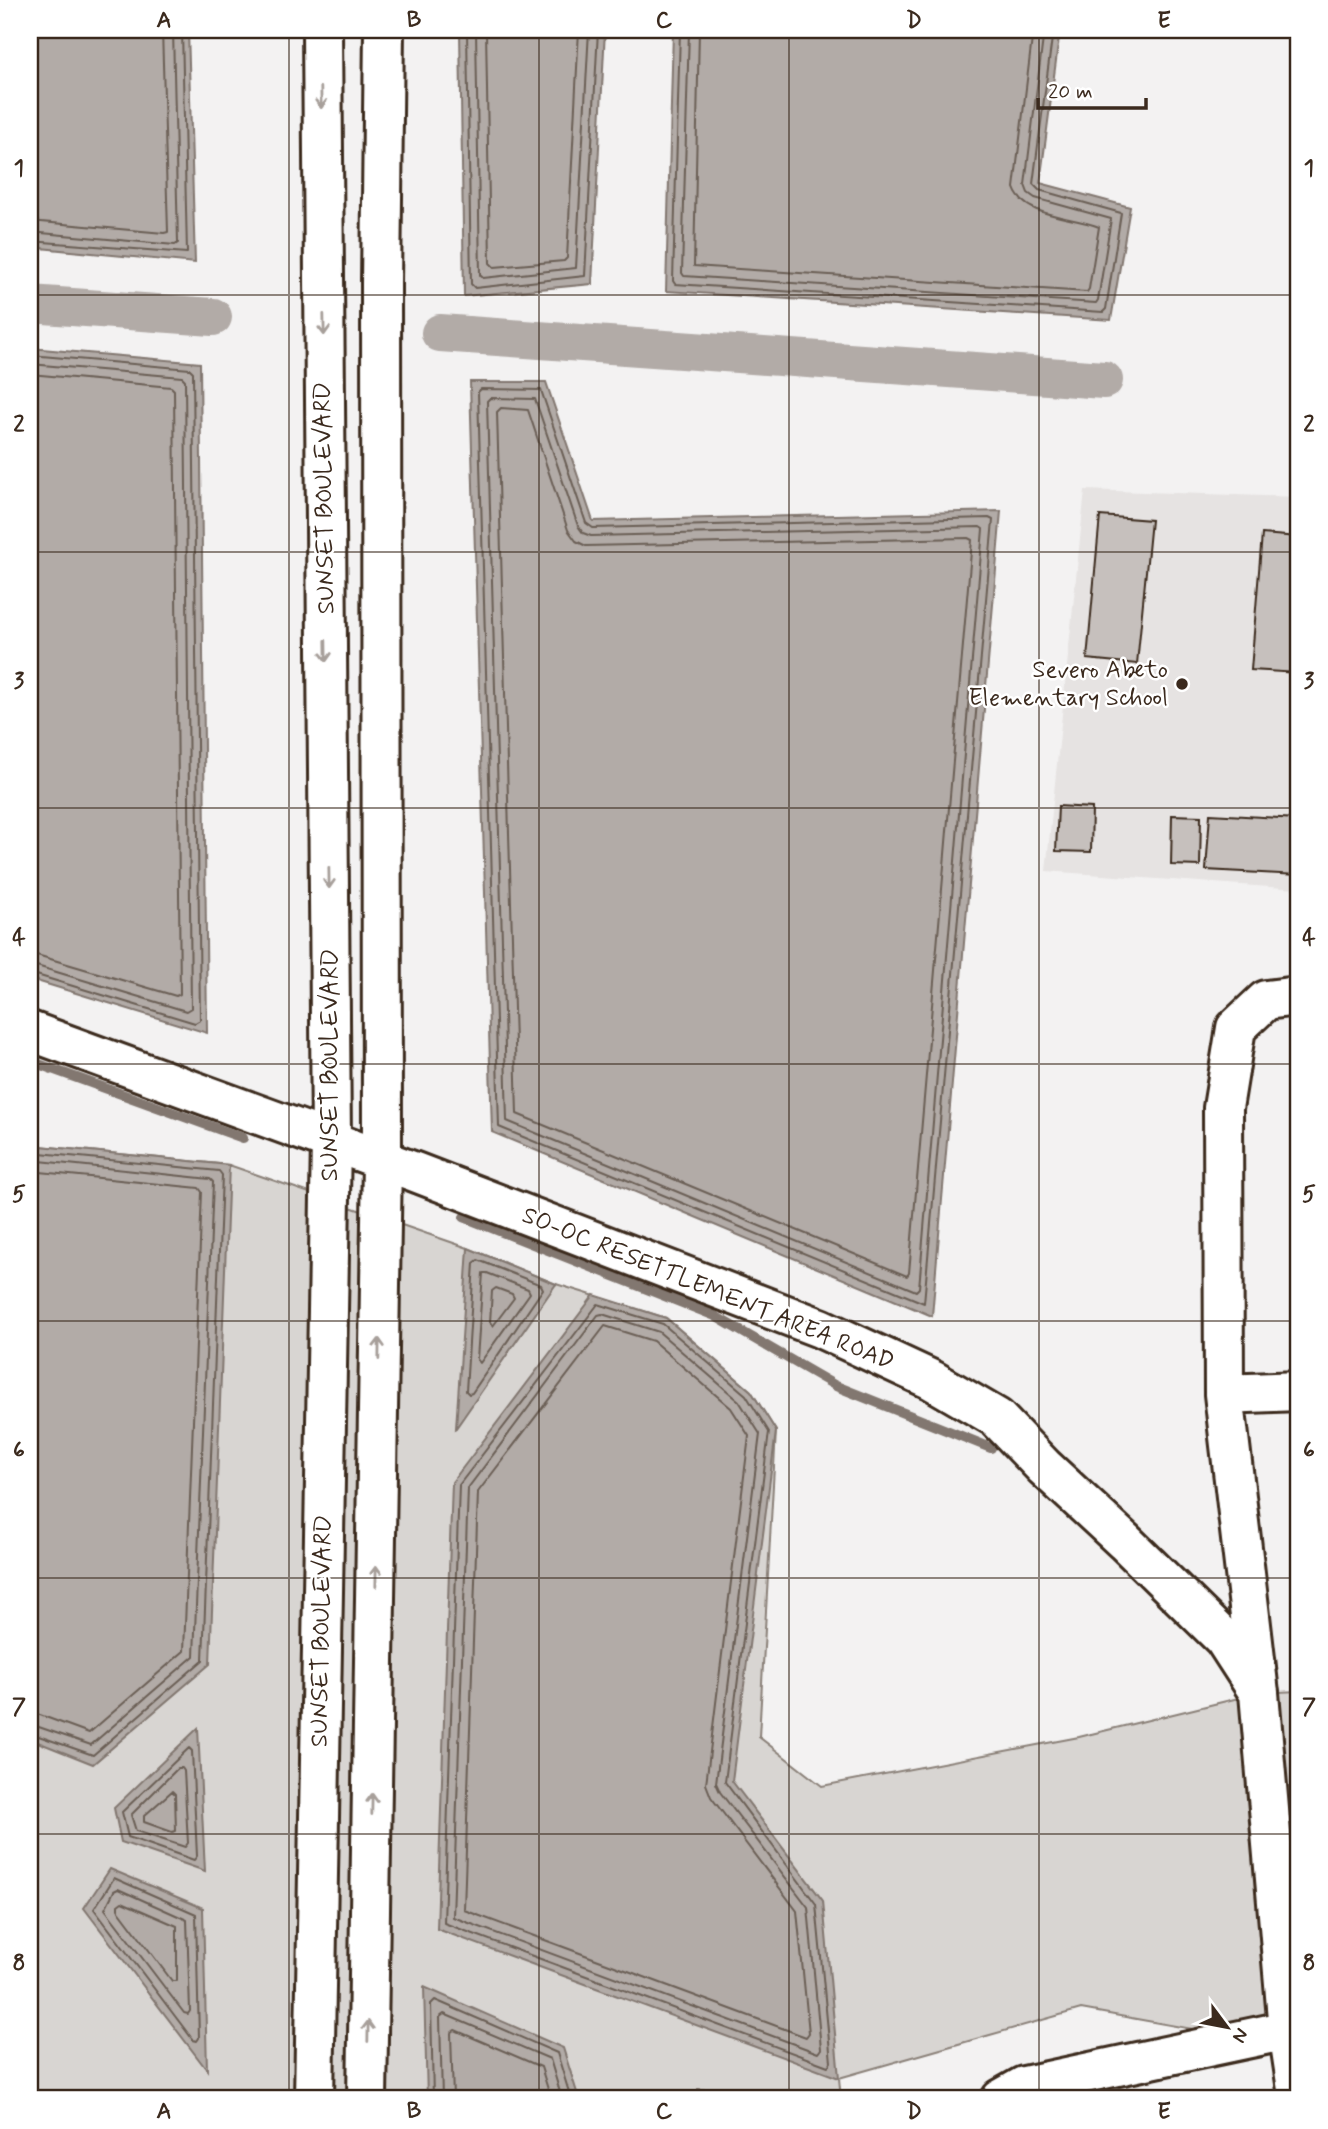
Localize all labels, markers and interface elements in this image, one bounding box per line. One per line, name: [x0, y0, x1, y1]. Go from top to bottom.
text: A: [156, 6, 172, 36]
text: B: [407, 6, 422, 36]
text: C: [656, 6, 673, 36]
text: D: [906, 6, 922, 36]
text: E: [1157, 6, 1171, 36]
scale bar: [1038, 66, 1146, 110]
text: 20 m: [1048, 78, 1093, 106]
one-way arrow: [315, 86, 328, 109]
text: 1: [14, 154, 24, 184]
text: 1: [1304, 154, 1314, 184]
one-way arrow: [317, 314, 330, 337]
street label: SUNSET BOULEVARD: [307, 382, 343, 614]
text: 2: [13, 410, 25, 440]
text: 2: [1303, 410, 1315, 440]
one-way arrow: [320, 639, 333, 662]
place label: Severo Abeto Elementary School: [969, 655, 1168, 714]
text: 3: [14, 667, 25, 697]
text: 3: [1304, 667, 1315, 697]
marker: Severo Abeto Elementary School: [1174, 676, 1190, 692]
one-way arrow: [322, 867, 335, 890]
text: 4: [12, 923, 26, 953]
text: 4: [1302, 923, 1316, 953]
street label: SUNSET BOULEVARD: [315, 949, 346, 1181]
text: 5: [12, 1180, 26, 1210]
text: 5: [1302, 1180, 1316, 1210]
street label: SO-OC RESETTLEMENT AREA ROAD: [517, 1200, 899, 1378]
one-way arrow: [373, 1337, 386, 1360]
text: 6: [13, 1436, 25, 1466]
text: 6: [1303, 1436, 1315, 1466]
street label: SUNSET BOULEVARD: [304, 1515, 340, 1747]
one-way arrow: [369, 1565, 382, 1588]
text: 7: [12, 1693, 26, 1723]
text: 7: [1302, 1693, 1316, 1723]
one-way arrow: [365, 1792, 379, 1815]
text: 8: [13, 1949, 25, 1979]
text: 8: [1303, 1949, 1315, 1979]
north arrow: [1192, 1993, 1262, 2062]
one-way arrow: [361, 2020, 375, 2043]
text: N: [1226, 2023, 1254, 2047]
text: A: [156, 2097, 172, 2127]
text: B: [407, 2097, 422, 2127]
text: C: [656, 2097, 673, 2127]
text: D: [906, 2097, 922, 2127]
text: E: [1157, 2097, 1171, 2127]

